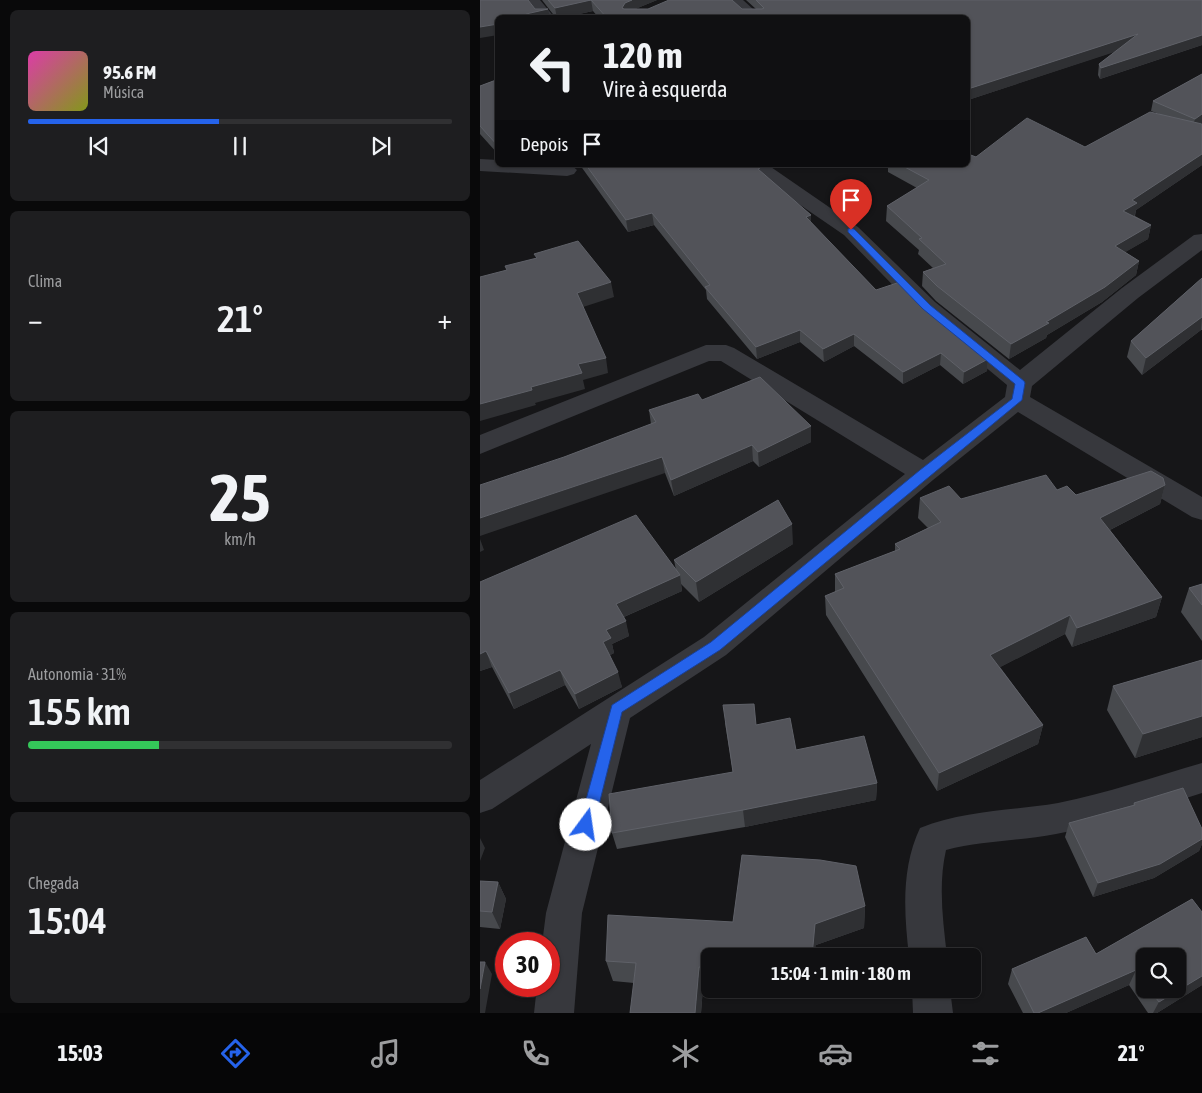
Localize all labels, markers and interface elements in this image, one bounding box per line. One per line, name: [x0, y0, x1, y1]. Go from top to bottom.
icon: left: [520, 35, 585, 100]
text: 120 m: [603, 35, 682, 75]
text: 95.6 FM: [103, 61, 156, 83]
text: Vire à esquerda: [603, 76, 728, 102]
text: Música: [103, 83, 144, 101]
icon: arrive: [578, 130, 606, 158]
icon: previous: [85, 132, 113, 160]
icon: pause: [226, 132, 254, 160]
icon: next: [367, 132, 395, 160]
text: Depois: [520, 133, 568, 155]
pin: [830, 179, 872, 230]
icon: arrive: [837, 186, 865, 214]
text: Clima: [28, 272, 62, 290]
text: 21°: [217, 297, 263, 340]
text: −: [28, 303, 43, 335]
text: +: [437, 303, 452, 335]
text: 25: [209, 460, 271, 535]
text: km/h: [224, 530, 256, 548]
text: Autonomia · 31%: [28, 665, 126, 683]
text: 155 km: [28, 690, 131, 733]
position arrow: [559, 798, 611, 850]
text: Chegada: [28, 874, 79, 892]
text: 15:04: [28, 899, 107, 942]
speed limit sign: 30: [495, 932, 560, 997]
map controls: [1136, 948, 1186, 998]
button: search: [1136, 948, 1186, 998]
text: 15:04 · 1 min · 180 m: [771, 962, 911, 984]
icon: directions: [218, 1036, 253, 1071]
icon: music: [368, 1036, 403, 1071]
icon: phone: [518, 1036, 553, 1071]
icon: climate: [668, 1036, 703, 1071]
icon: car: [818, 1036, 853, 1071]
icon: filters: [968, 1036, 1003, 1071]
text: 15:03: [57, 1040, 103, 1066]
text: 21°: [1118, 1040, 1145, 1066]

